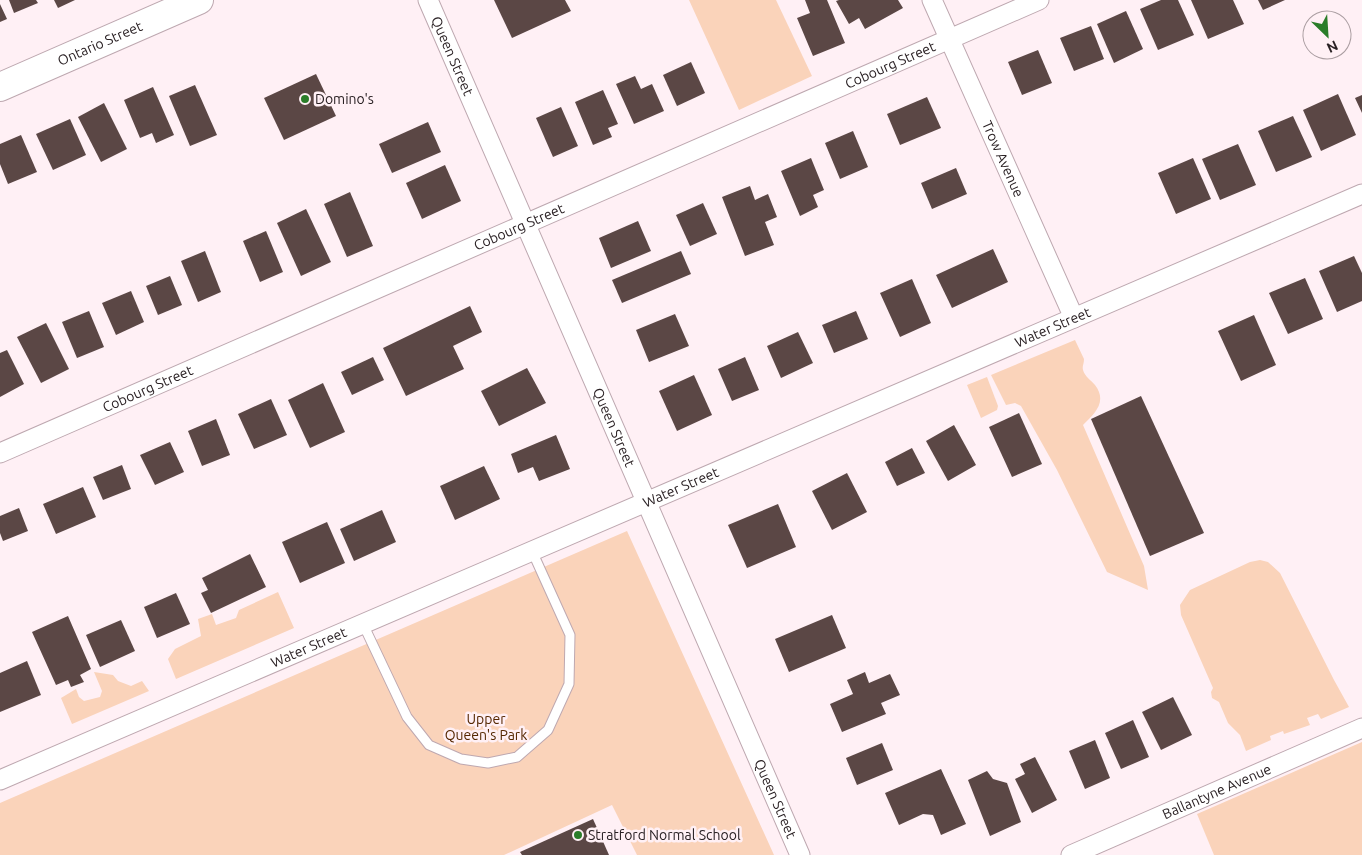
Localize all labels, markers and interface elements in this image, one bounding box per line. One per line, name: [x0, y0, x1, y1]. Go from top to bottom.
north arrow: [1302, 10, 1352, 60]
street label: Queen Street: [428, 14, 477, 98]
street label: Ontario Street: [55, 18, 145, 69]
text: N: [1324, 37, 1341, 56]
street label: Cobourg Street: [842, 38, 938, 92]
place label: Domino's: [315, 91, 374, 107]
marker: Domino's: [299, 93, 311, 105]
street label: Trow Avenue: [979, 118, 1027, 200]
street label: Cobourg Street: [471, 200, 567, 253]
street label: Water Street: [1012, 304, 1093, 350]
street label: Cobourg Street: [100, 362, 196, 415]
street label: Queen Street: [590, 385, 638, 470]
street label: Water Street: [640, 464, 721, 510]
street label: Water Street: [268, 624, 349, 671]
park label: Upper Queen's Park: [445, 711, 527, 743]
street label: Queen Street: [751, 757, 800, 841]
street label: Ballantyne Avenue: [1160, 761, 1274, 822]
place label: Stratford Normal School: [588, 827, 741, 843]
marker: Stratford Normal School: [572, 829, 584, 841]

